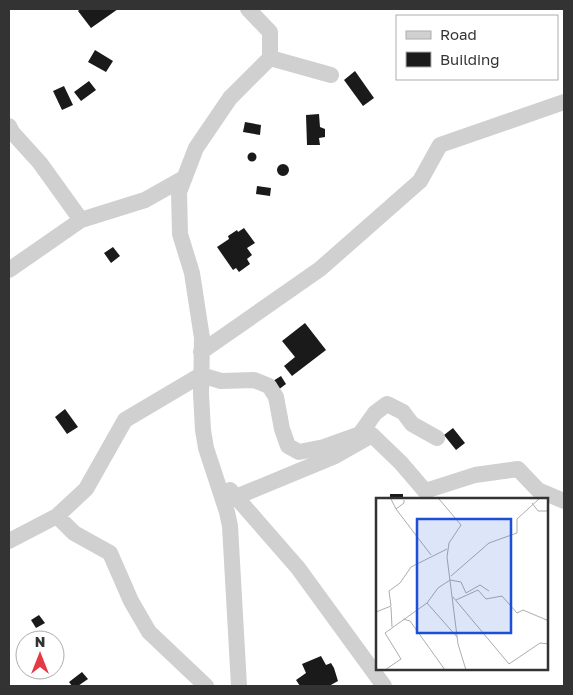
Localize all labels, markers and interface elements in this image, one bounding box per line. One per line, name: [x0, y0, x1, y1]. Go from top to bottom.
legend: [396, 15, 558, 80]
text: Road: [440, 25, 477, 43]
text: Building: [440, 50, 500, 68]
inset map: [376, 498, 548, 670]
north arrow: [15, 630, 65, 680]
text: N: [35, 633, 45, 650]

